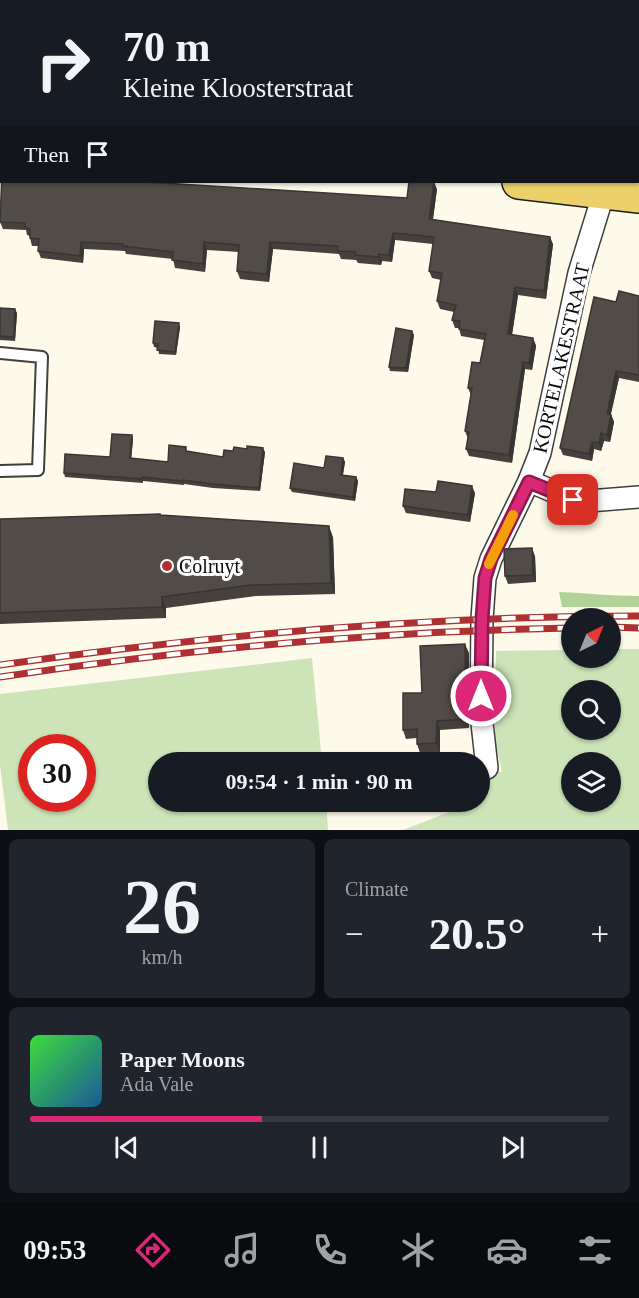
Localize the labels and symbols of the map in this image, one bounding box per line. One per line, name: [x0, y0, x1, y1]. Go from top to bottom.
street label: KORTELAKESTRAAT: [528, 261, 594, 455]
pin: [547, 474, 598, 525]
place label: Colruyt: [179, 555, 241, 578]
marker: Colruyt: [160, 559, 174, 573]
north arrow: [561, 608, 621, 668]
position arrow: [449, 664, 513, 728]
speed limit sign: 30: [18, 734, 96, 812]

